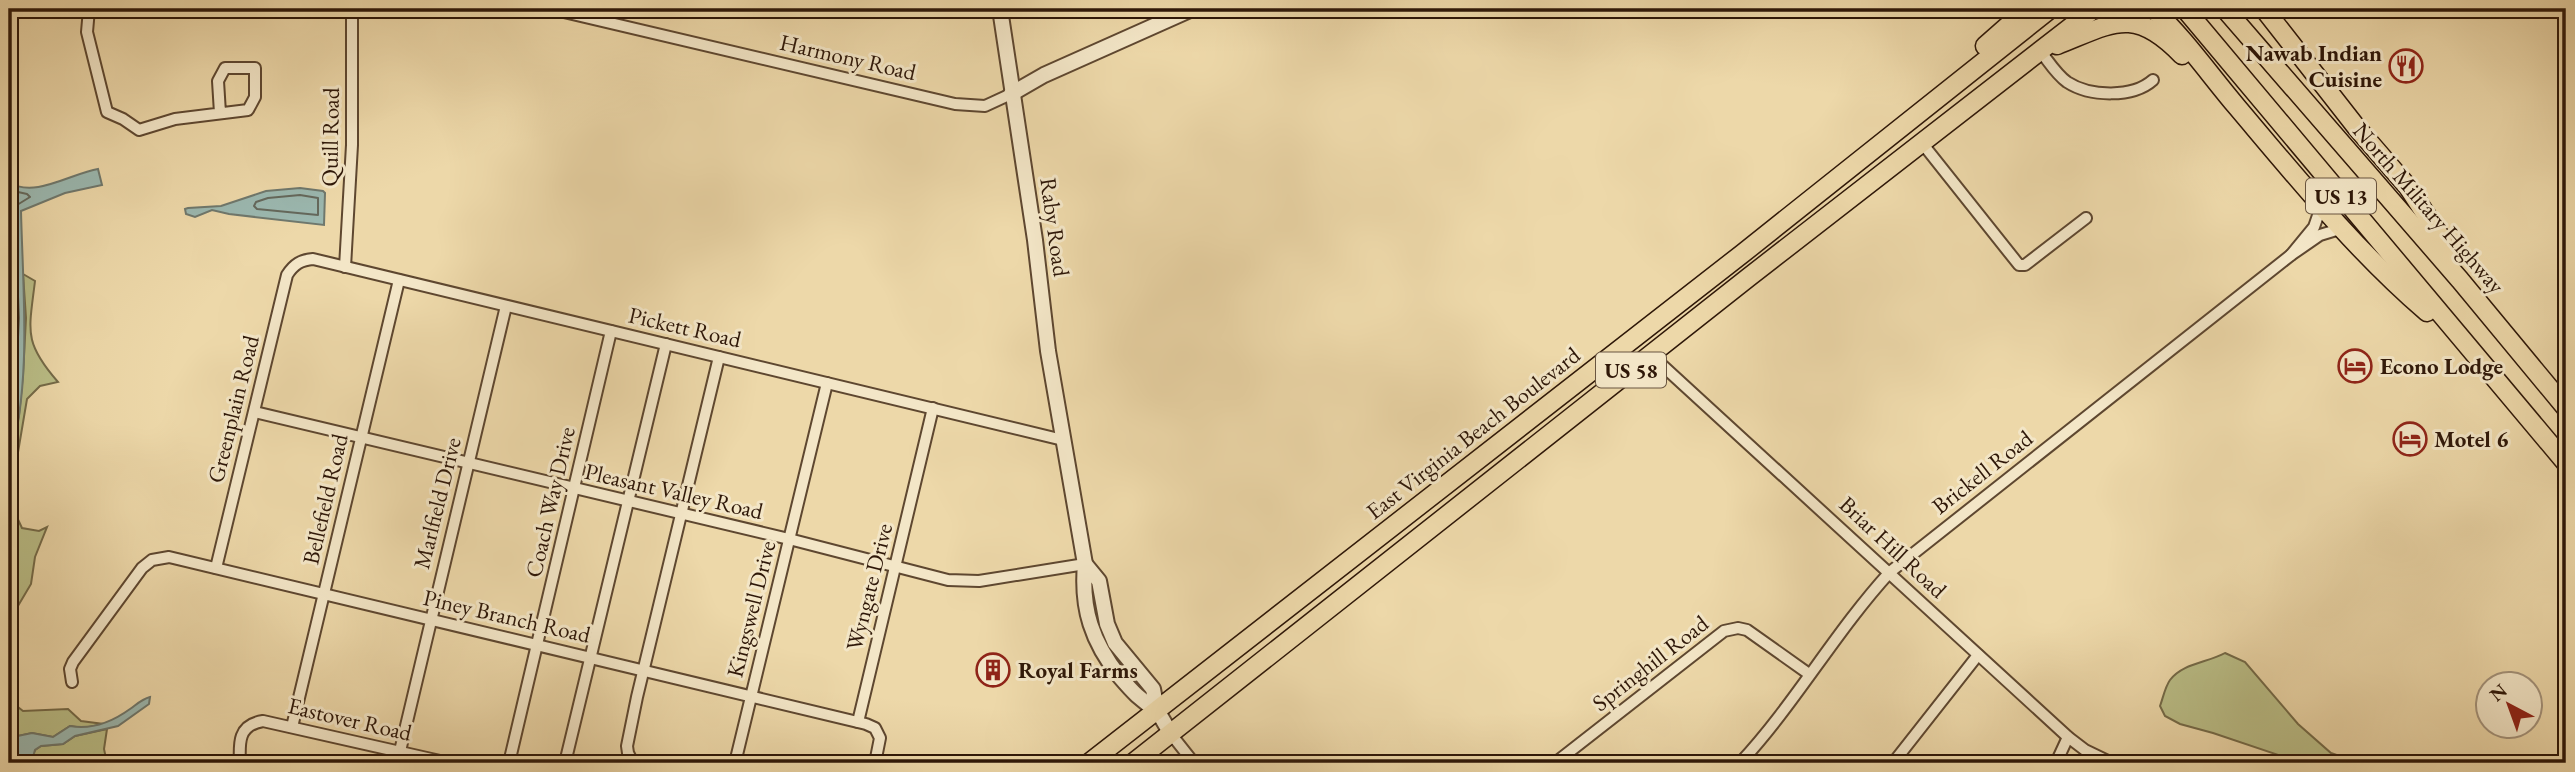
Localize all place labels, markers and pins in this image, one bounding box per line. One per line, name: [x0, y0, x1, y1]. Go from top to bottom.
place label: Nawab Indian Cuisine: [2246, 38, 2382, 94]
restaurant icon: Nawab Indian Cuisine: [2387, 47, 2425, 85]
hotel icon: Econo Lodge: [2336, 347, 2374, 385]
place label: Econo Lodge: [2380, 351, 2504, 381]
hotel icon: Motel 6: [2391, 420, 2429, 458]
place label: Motel 6: [2434, 424, 2508, 454]
building icon: Royal Farms: [974, 651, 1012, 689]
place label: Royal Farms: [1018, 655, 1138, 685]

